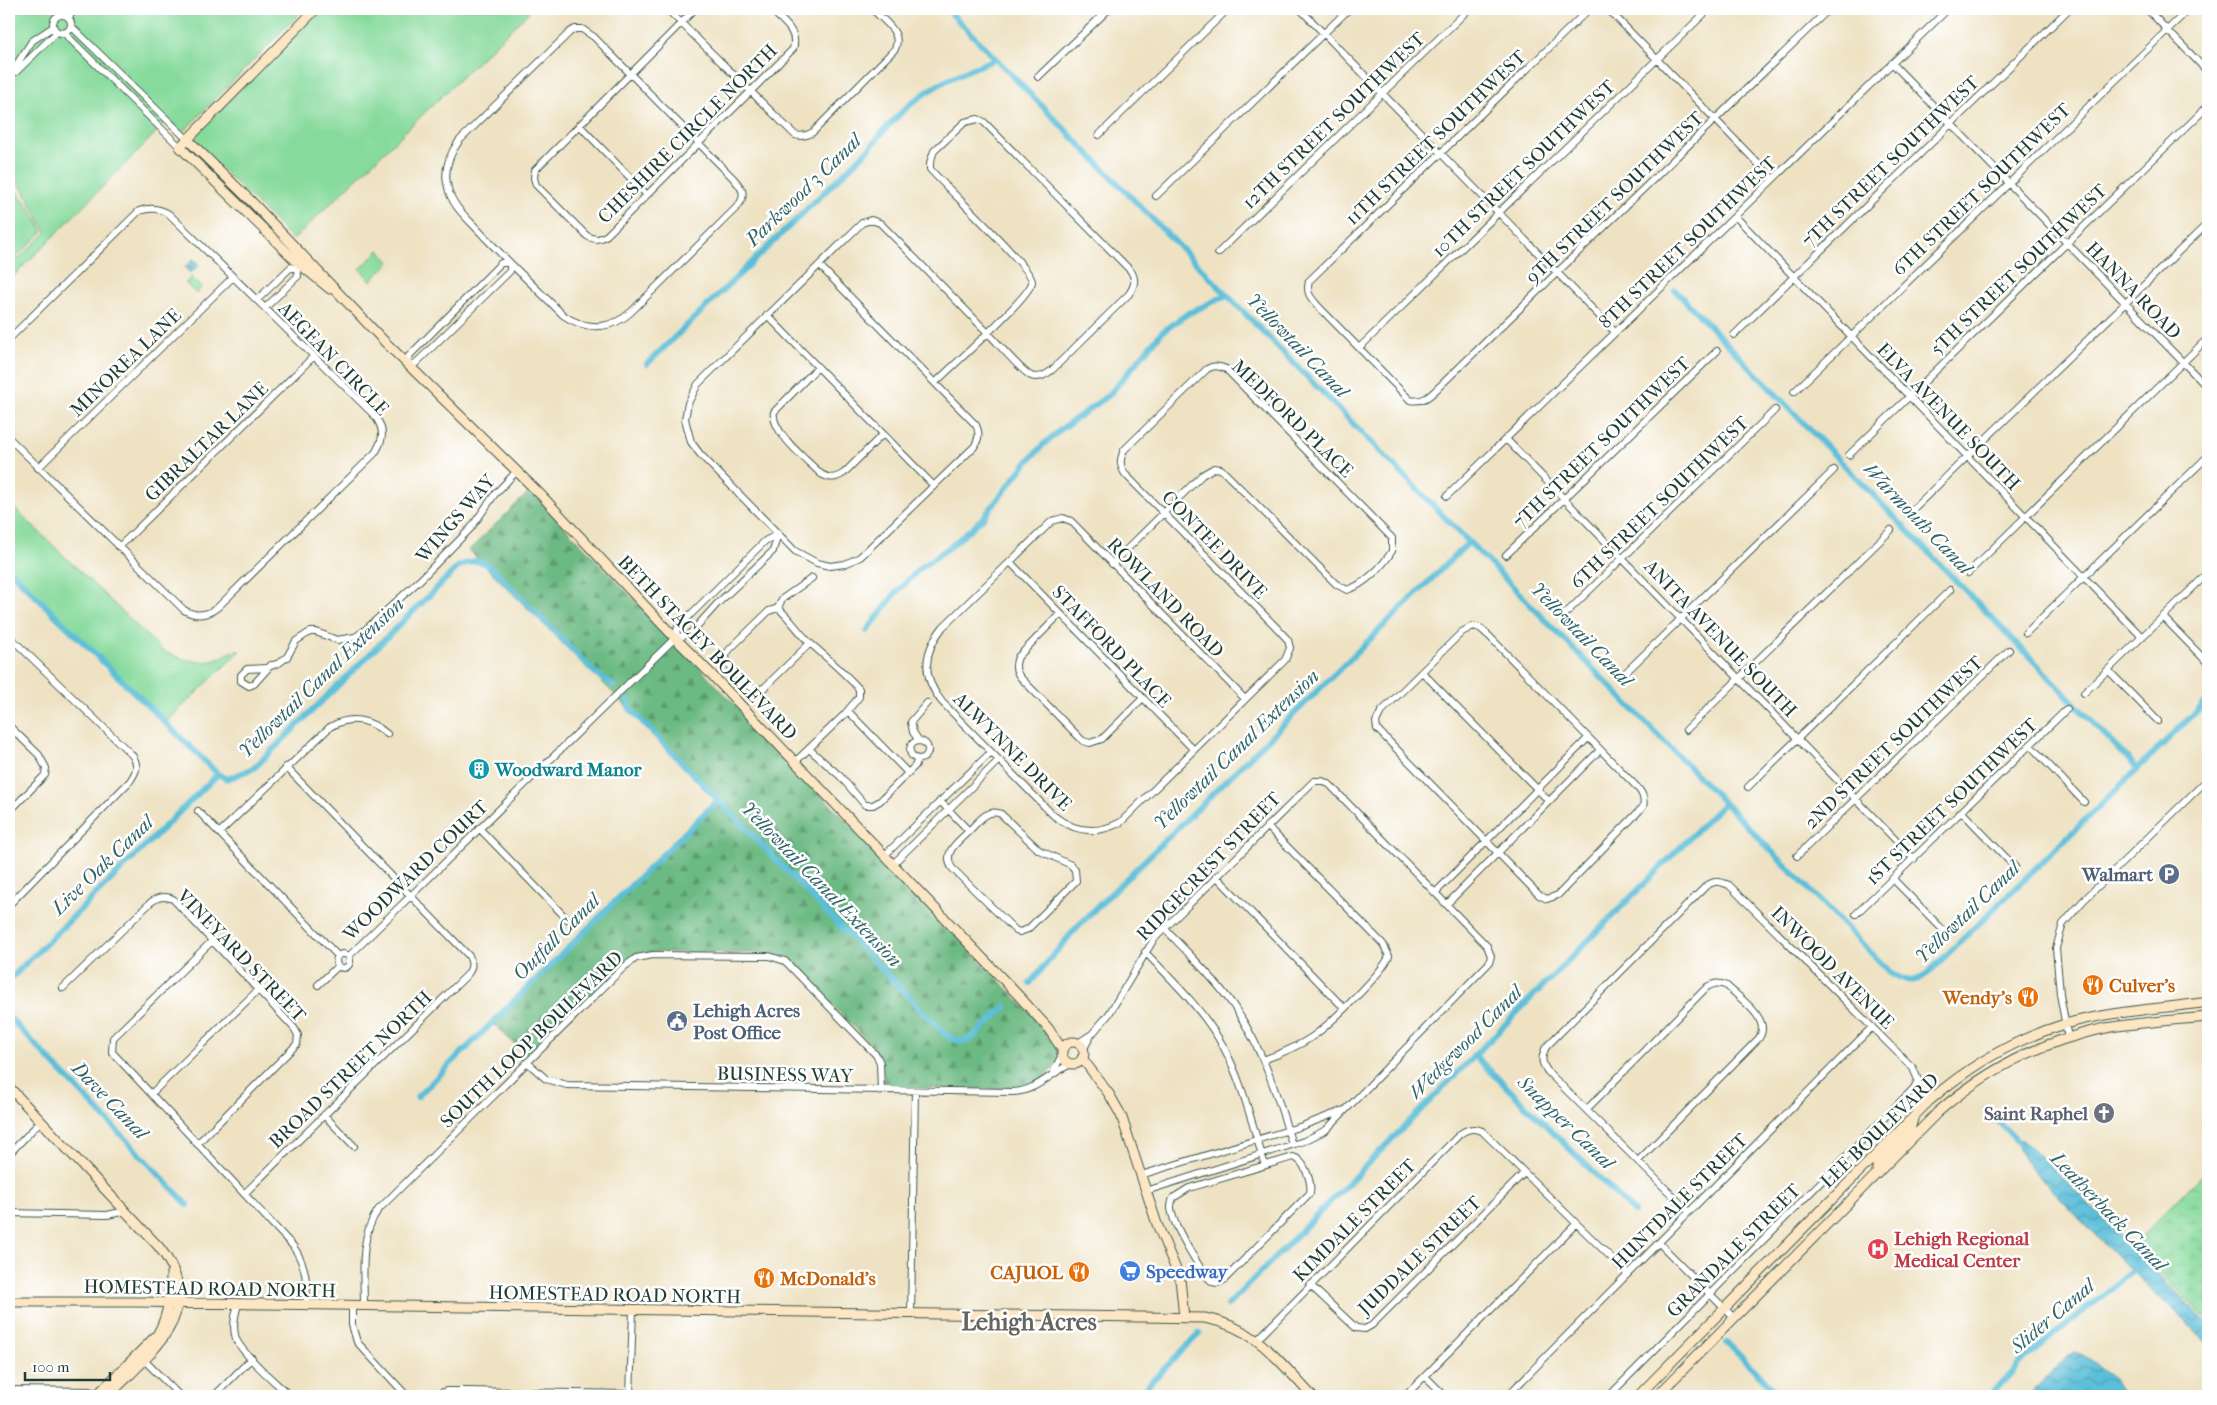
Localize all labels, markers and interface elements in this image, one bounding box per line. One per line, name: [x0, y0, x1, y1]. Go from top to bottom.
street label: 12TH STREET SOUTHWEST: [1238, 28, 1430, 214]
street label: CHESHIRE CIRCLE NORTH: [593, 39, 782, 228]
street label: 11TH STREET SOUTHWEST: [1341, 46, 1530, 230]
street label: 7TH STREET SOUTHWEST: [1798, 71, 1984, 252]
street label: 10TH STREET SOUTHWEST: [1428, 75, 1620, 262]
street label: 6TH STREET SOUTHWEST: [1888, 99, 2075, 281]
street label: 9TH STREET SOUTHWEST: [1521, 107, 1708, 288]
water label: Parkwood 3 Canal: [740, 128, 867, 252]
street label: 8TH STREET SOUTHWEST: [1594, 152, 1781, 333]
street label: 5TH STREET SOUTHWEST: [1926, 180, 2112, 360]
street label: HANNA ROAD: [2081, 237, 2185, 344]
water label: Yellowtail Canal: [1242, 288, 1355, 404]
street label: AEGEAN CIRCLE: [273, 297, 393, 420]
street label: MINOREA LANE: [66, 304, 186, 421]
street label: ELVA AVENUE SOUTH: [1872, 338, 2024, 495]
street label: 7TH STREET SOUTHWEST: [1509, 352, 1695, 533]
street label: MEDFORD PLACE: [1227, 355, 1358, 482]
street label: GIBRALTAR LANE: [141, 377, 273, 506]
street label: 6TH STREET SOUTHWEST: [1566, 412, 1753, 594]
water label: Warmouth Canal: [1859, 458, 1978, 580]
street label: WINGS WAY: [411, 469, 501, 568]
street label: CONTEE DRIVE: [1157, 486, 1272, 604]
street label: ROWLAND ROAD: [1102, 533, 1228, 662]
street label: BETH STACEY BOULEVARD: [613, 551, 801, 745]
street label: ANITA AVENUE SOUTH: [1639, 555, 1801, 722]
water label: Yellowtail Canal: [1526, 577, 1639, 693]
street label: STAFFORD PLACE: [1047, 581, 1176, 713]
water label: Yellowtail Canal Extension: [234, 592, 409, 762]
street label: 2ND STREET SOUTHWEST: [1800, 652, 1987, 834]
water label: Yellowtail Canal Extension: [1149, 664, 1324, 834]
street label: ALWYNNE DRIVE: [948, 687, 1076, 816]
street label: 1ST STREET SOUTHWEST: [1861, 714, 2042, 889]
building icon: Woodward Manor: [467, 757, 491, 781]
place label: Woodward Manor: [494, 759, 642, 781]
street label: RIDGECREST STREET: [1132, 788, 1286, 946]
street label: WOODWARD COURT: [338, 796, 493, 946]
water label: Yellowtail Canal Extension: [737, 797, 907, 972]
water label: Live Oak Canal: [45, 810, 160, 921]
water label: Yellowtail Canal: [1910, 855, 2026, 968]
parking icon: Walmart: [2157, 862, 2181, 886]
place label: Walmart: [2081, 864, 2153, 886]
street label: VINEYARD STREET: [172, 884, 310, 1027]
water label: Outfall Canal: [508, 888, 606, 985]
street label: INWOOD AVENUE: [1766, 902, 1898, 1034]
street label: SOUTH LOOP BOULEVARD: [436, 947, 627, 1133]
restaurant icon: Culver's: [2081, 973, 2105, 997]
place label: Culver's: [2109, 975, 2175, 997]
water label: Wedgewood Canal: [1404, 979, 1528, 1104]
restaurant icon: Wendy's: [2016, 985, 2040, 1009]
street label: BROAD STREET NORTH: [265, 986, 437, 1153]
place label: Wendy's: [1942, 987, 2012, 1009]
place label: Lehigh Acres Post Office: [693, 1000, 800, 1044]
public building icon: Lehigh Acres Post Office: [665, 1009, 689, 1033]
water label: Dave Canal: [66, 1055, 154, 1145]
street label: BUSINESS WAY: [717, 1063, 854, 1087]
street label: LEE BOULEVARD: [1816, 1069, 1943, 1193]
water label: Snapper Canal: [1512, 1070, 1620, 1175]
church icon: Saint Raphel: [2092, 1101, 2116, 1125]
place label: Saint Raphel: [1984, 1103, 2089, 1125]
street label: HUNTDALE STREET: [1607, 1129, 1752, 1274]
water label: Leatherback Canal: [2044, 1145, 2173, 1277]
street label: KIMDALE STREET: [1289, 1155, 1421, 1287]
street label: GRANDALE STREET: [1662, 1179, 1805, 1322]
street label: JUDDALE STREET: [1352, 1191, 1486, 1321]
place label: Lehigh Regional Medical Center: [1893, 1228, 2030, 1272]
hospital icon: Lehigh Regional Medical Center: [1866, 1237, 1890, 1261]
supermarket icon: Speedway: [1118, 1259, 1142, 1283]
restaurant icon: CAJUOL: [1067, 1260, 1091, 1284]
place label: Speedway: [1146, 1261, 1229, 1283]
place label: CAJUOL: [990, 1262, 1064, 1284]
restaurant icon: McDonald's: [752, 1266, 776, 1290]
place label: McDonald's: [779, 1268, 876, 1290]
water label: Slider Canal: [2005, 1273, 2101, 1359]
street label: HOMESTEAD ROAD NORTH: [84, 1276, 336, 1302]
street label: HOMESTEAD ROAD NORTH: [489, 1282, 741, 1308]
district label: Lehigh Acres: [961, 1308, 1097, 1336]
scale bar: [25, 1350, 110, 1382]
text: 100 m: [32, 1358, 70, 1376]

